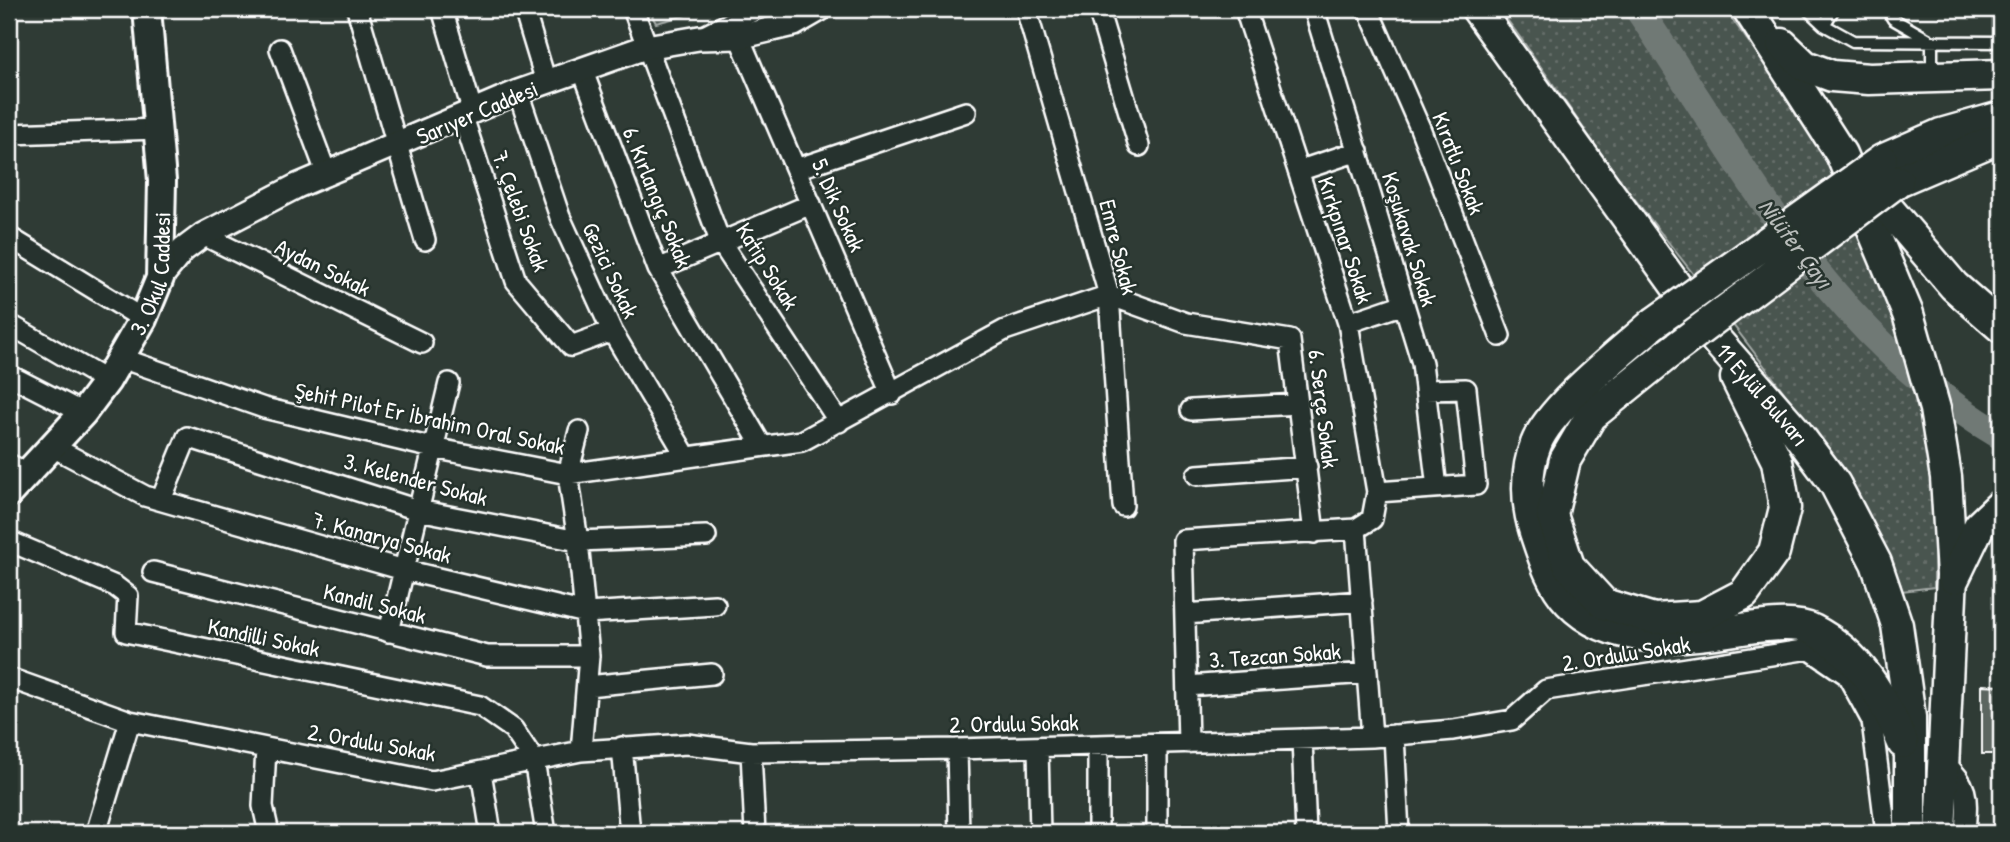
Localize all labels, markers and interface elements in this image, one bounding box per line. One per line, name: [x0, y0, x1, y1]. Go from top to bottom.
street label: Sarıyer Caddesi: [411, 72, 543, 152]
street label: Kıratlı Sokak: [1425, 107, 1493, 219]
street label: 6. Kırlangıç Sokak: [616, 122, 700, 272]
street label: 7. Çelebi Sokak: [485, 146, 557, 276]
street label: 5. Dik Sokak: [805, 154, 873, 257]
street label: Koşukavak Sokak: [1375, 168, 1445, 310]
street label: Kırkpınar Sokak: [1311, 172, 1381, 308]
water label: Nilüfer Çayı: [1751, 191, 1841, 297]
street label: Emre Sokak: [1092, 196, 1146, 298]
street label: 3. Okul Caddesi: [122, 212, 177, 340]
street label: Gezici Sokak: [575, 217, 647, 323]
street label: Katip Sokak: [729, 217, 807, 316]
street label: Aydan Sokak: [270, 231, 376, 304]
street label: 11 Eylül Bulvarı: [1710, 336, 1817, 452]
street label: 6. Serçe Sokak: [1301, 348, 1347, 471]
street label: Şehit Pilot Er İbrahim Oral Sokak: [292, 374, 568, 462]
street label: 3. Kelender Sokak: [341, 445, 492, 513]
street label: 7. Kanarya Sokak: [309, 504, 455, 571]
street label: Kandil Sokak: [320, 575, 430, 631]
street label: Kandilli Sokak: [205, 610, 323, 664]
street label: 2. Ordulu Sokak: [1560, 628, 1693, 678]
street label: 3. Tezcan Sokak: [1208, 635, 1342, 675]
street label: 2. Ordulu Sokak: [949, 706, 1079, 740]
street label: 2. Ordulu Sokak: [306, 716, 439, 769]

